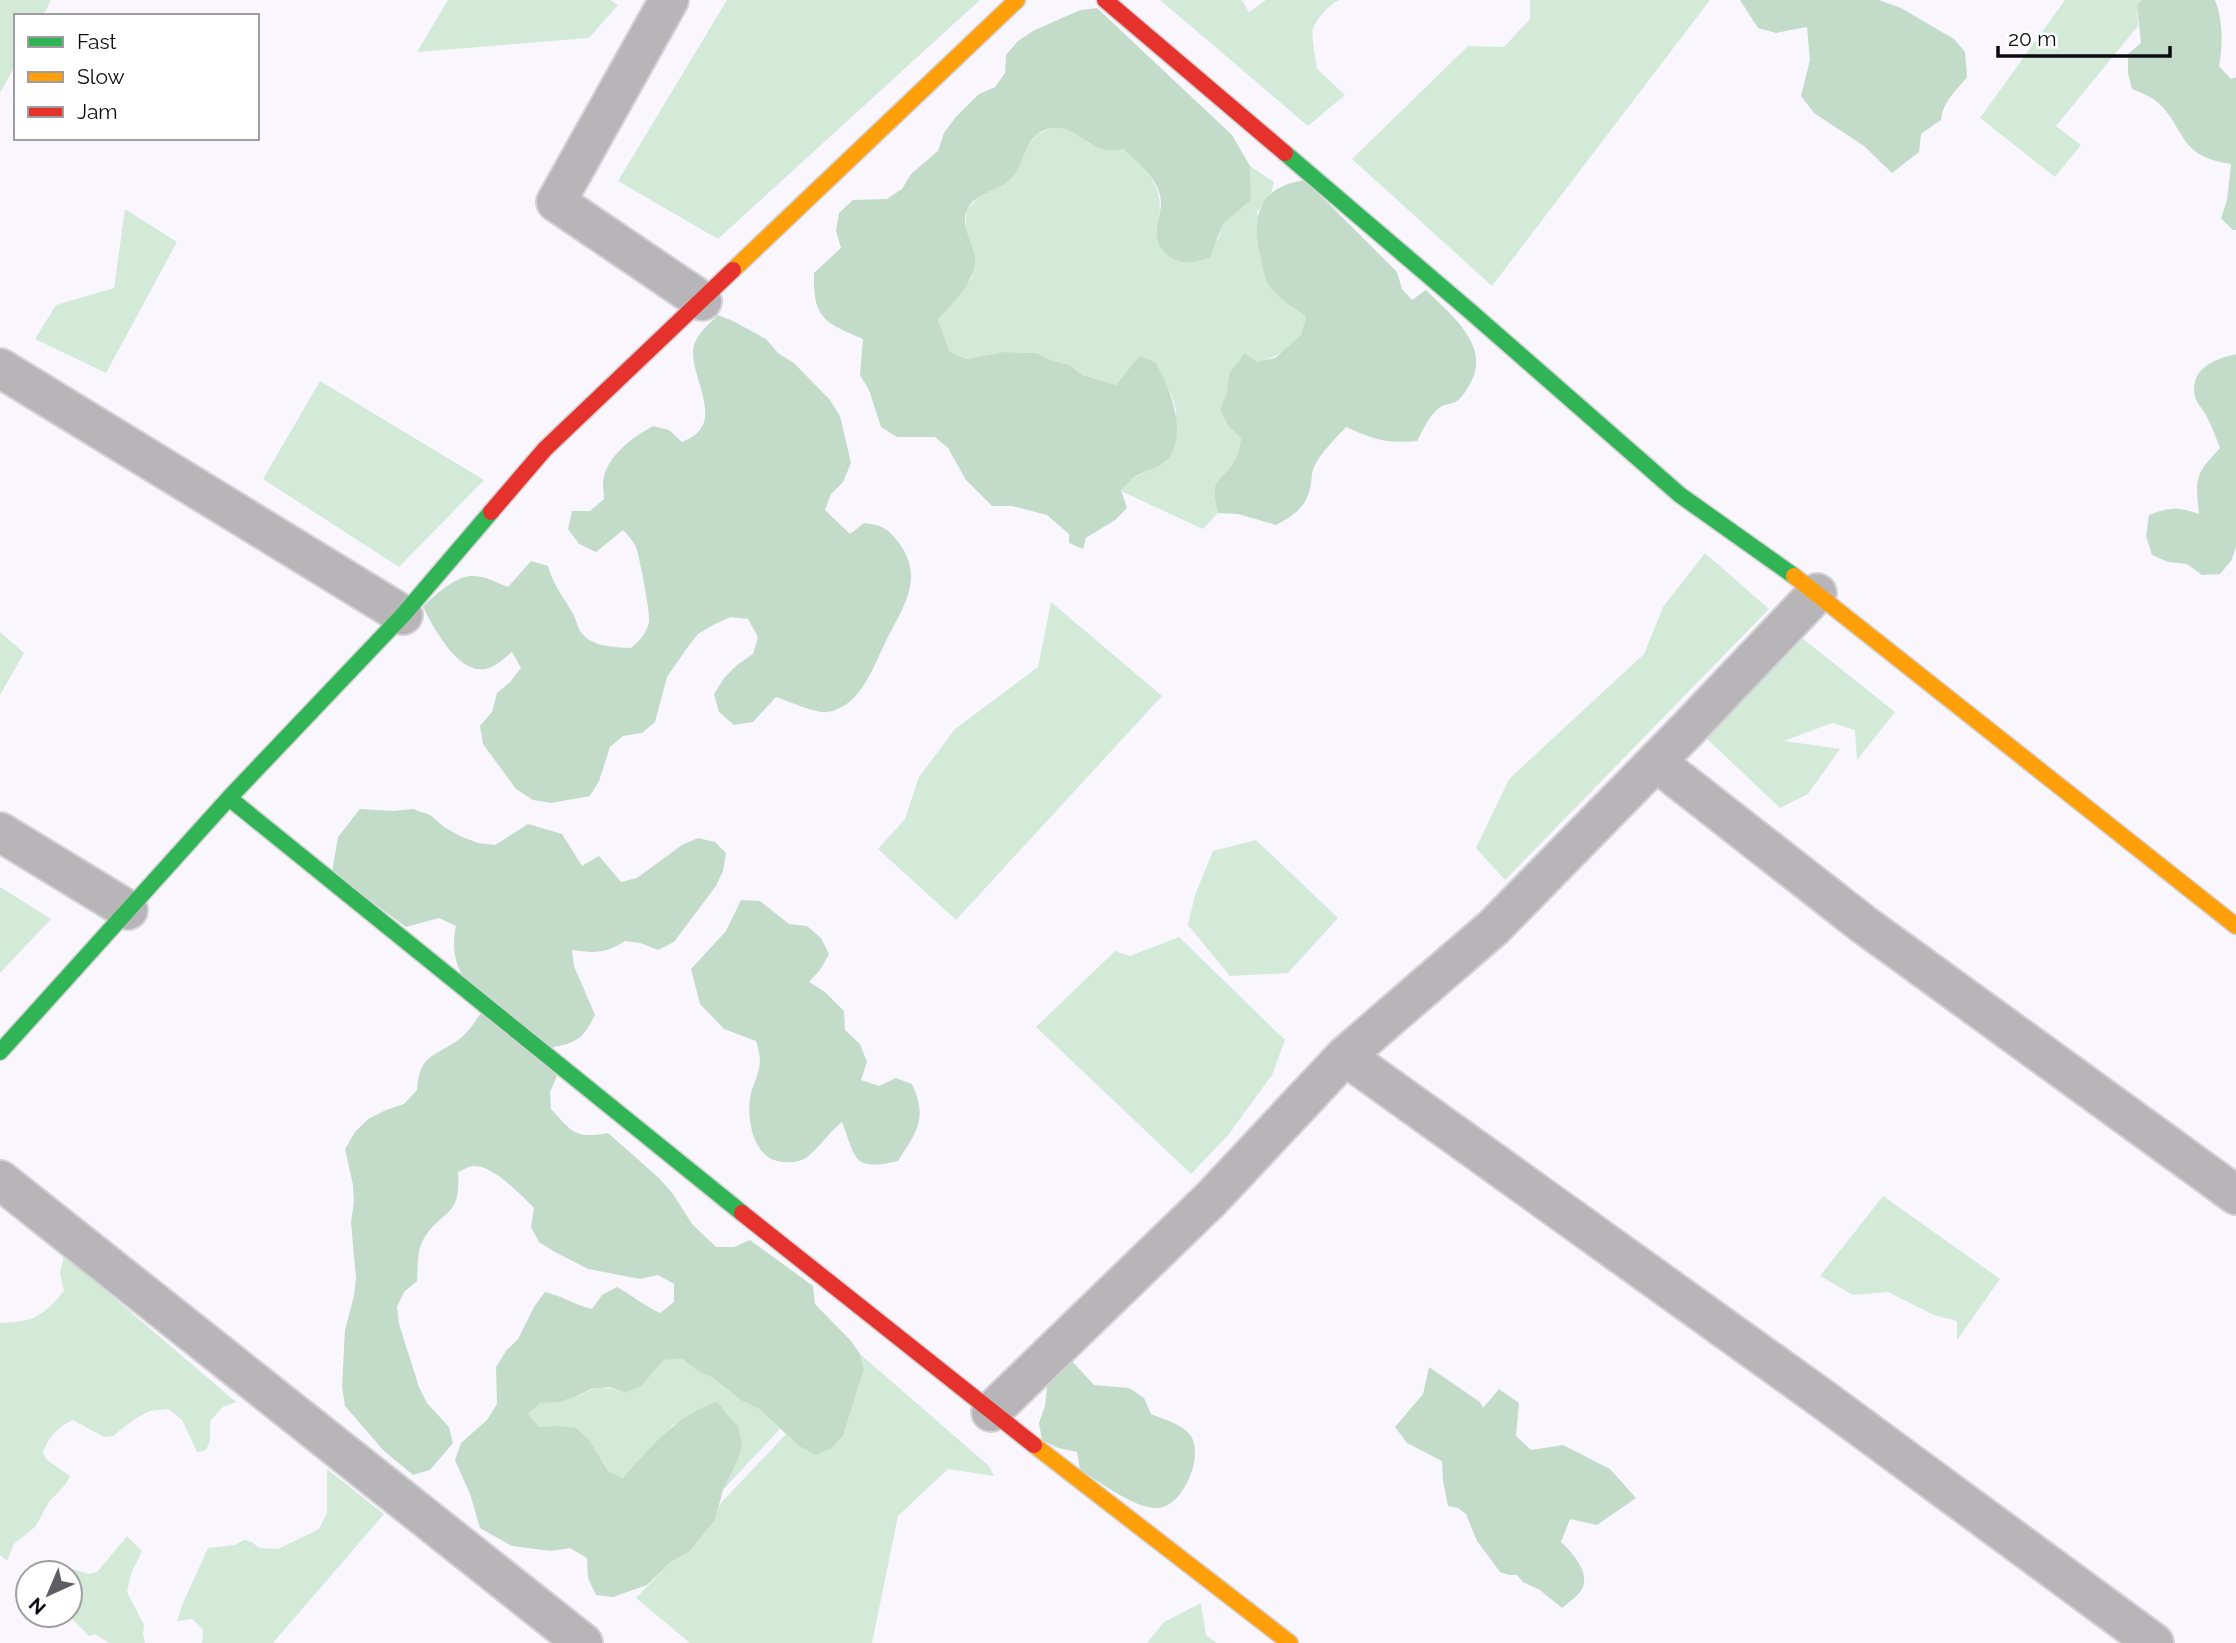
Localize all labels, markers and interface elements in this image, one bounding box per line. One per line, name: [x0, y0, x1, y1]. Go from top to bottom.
legend: [14, 14, 259, 140]
scale bar: [1998, 14, 2170, 58]
text: 20 m: [2008, 26, 2056, 51]
text: Fast: [77, 29, 117, 54]
text: Slow: [77, 64, 125, 89]
text: Jam: [77, 99, 118, 124]
north arrow: [14, 1559, 84, 1629]
text: N: [24, 1593, 50, 1619]

